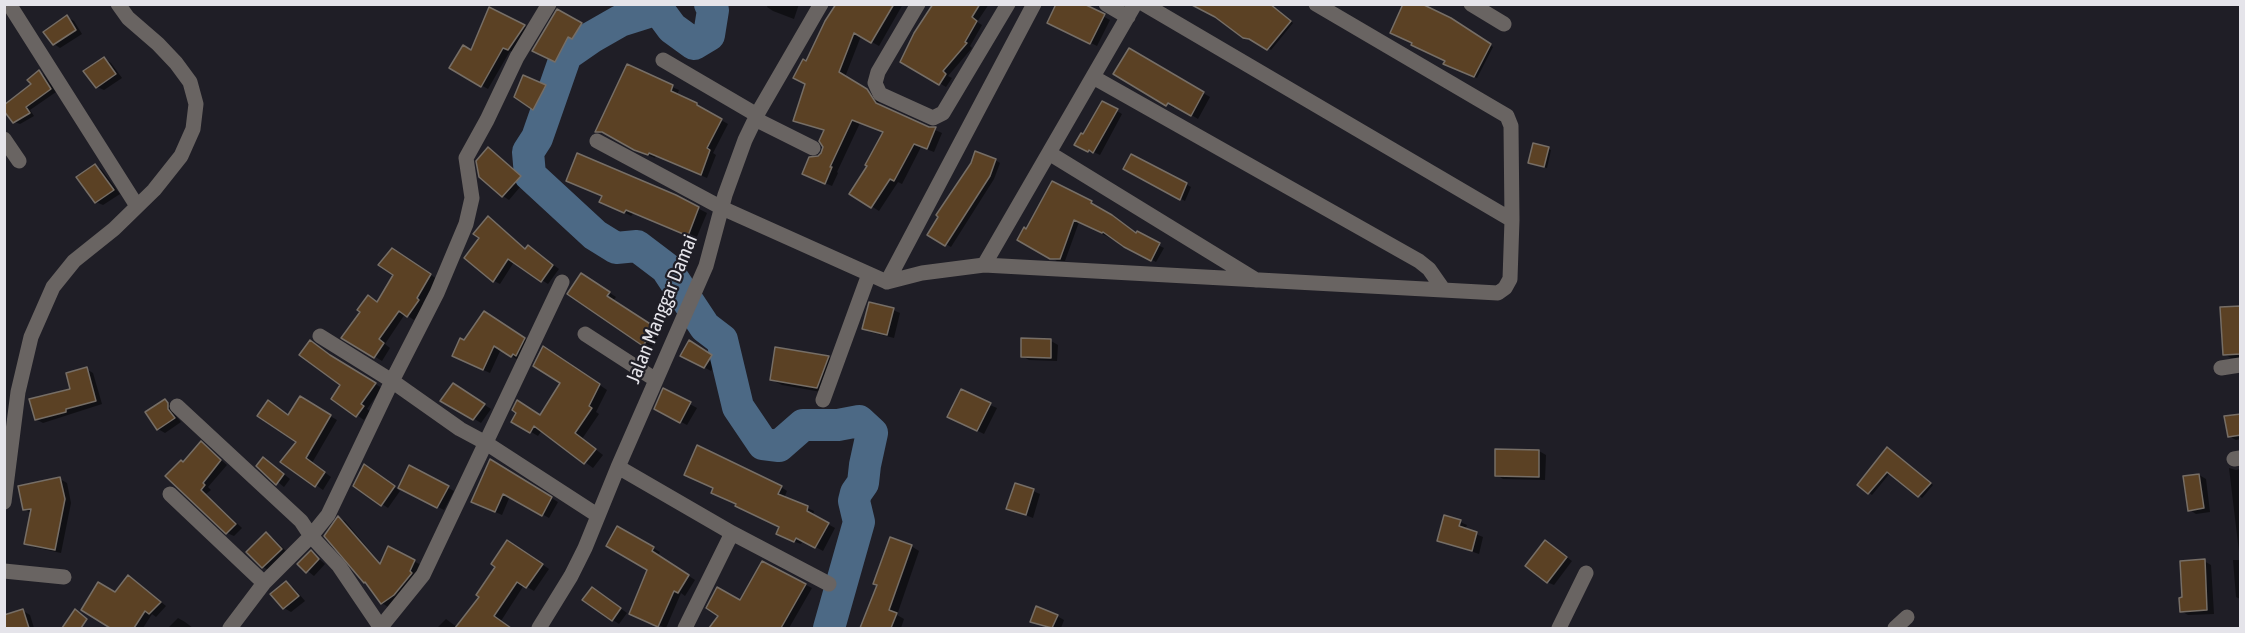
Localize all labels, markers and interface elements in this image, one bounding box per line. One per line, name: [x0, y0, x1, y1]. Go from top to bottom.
street label: Jalan Manggar Damai: [621, 231, 703, 387]

